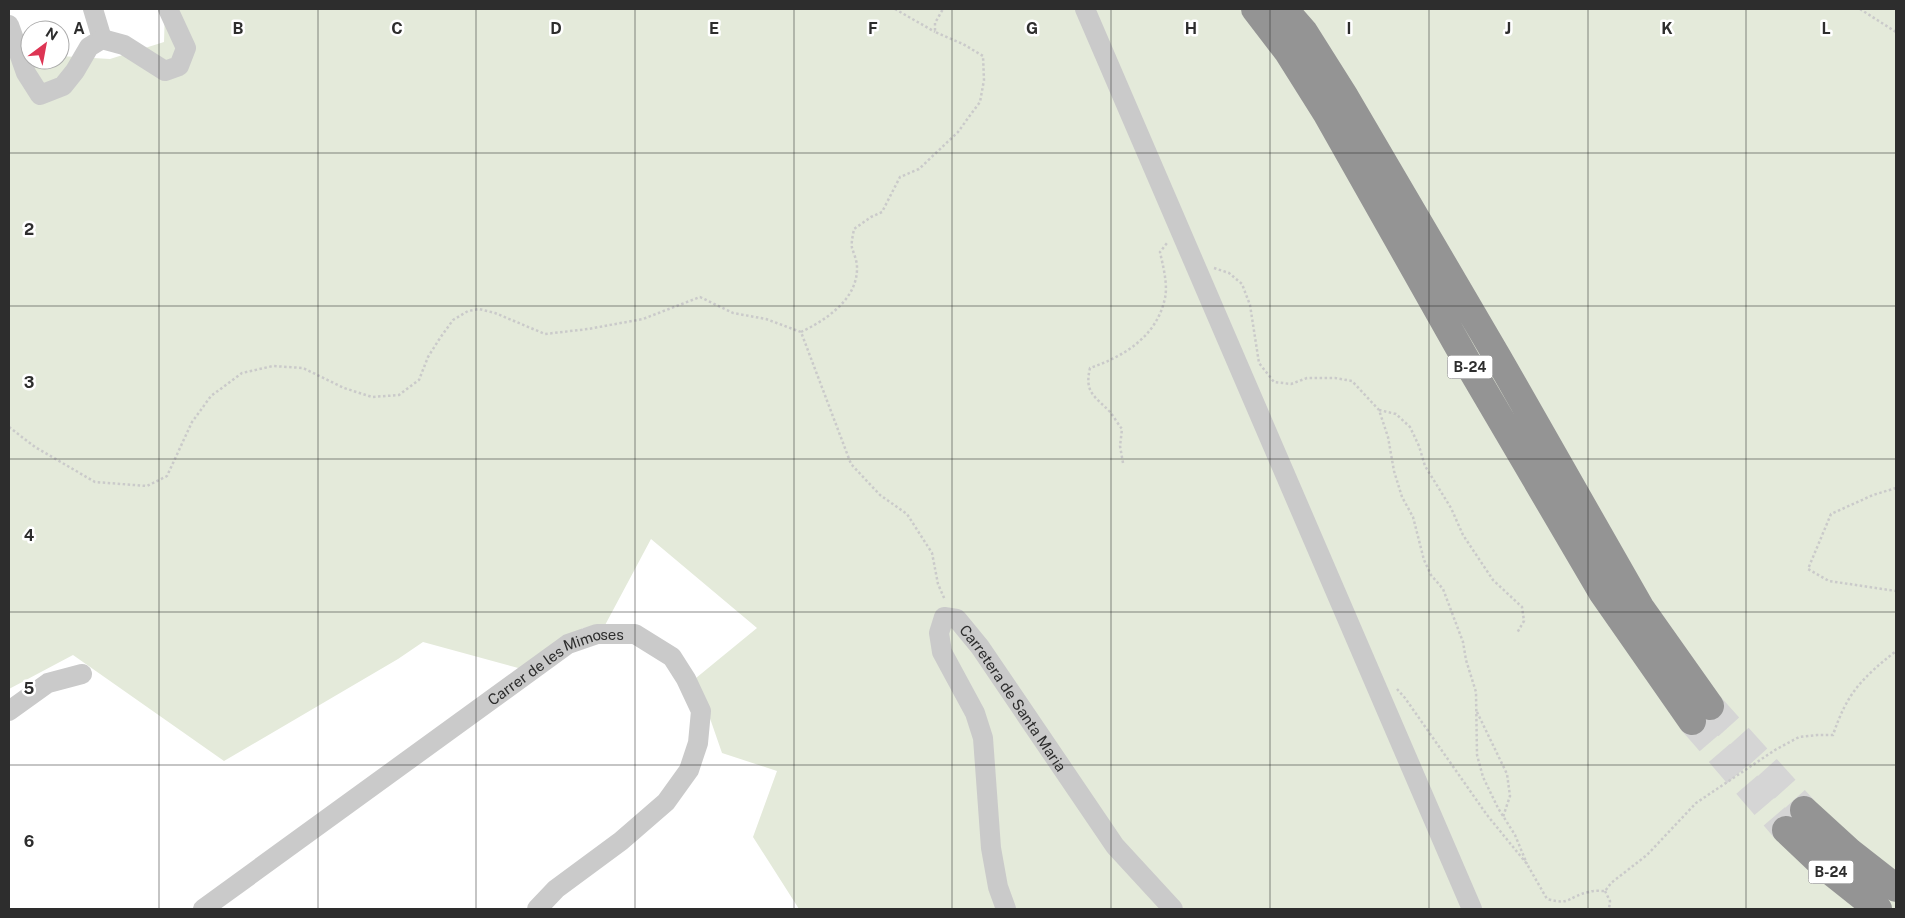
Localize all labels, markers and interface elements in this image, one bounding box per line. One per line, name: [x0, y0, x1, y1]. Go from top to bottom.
text: A: [73, 19, 85, 38]
text: B: [233, 19, 244, 38]
text: C: [391, 19, 403, 38]
text: D: [550, 19, 562, 38]
text: E: [709, 19, 719, 38]
text: F: [868, 19, 878, 38]
text: G: [1026, 19, 1038, 38]
text: H: [1185, 19, 1197, 38]
text: I: [1347, 19, 1351, 38]
text: J: [1505, 19, 1511, 38]
text: K: [1661, 19, 1673, 38]
text: L: [1821, 19, 1831, 38]
north arrow: [20, 20, 70, 70]
text: N: [43, 24, 61, 44]
text: 2: [24, 220, 34, 239]
road number: B-24: [1448, 356, 1492, 378]
text: 3: [24, 373, 34, 392]
text: 4: [24, 526, 35, 545]
street label: Carretera de Santa Maria: [957, 621, 1070, 774]
street label: Carrer de les Mimoses: [484, 625, 624, 708]
text: 5: [24, 679, 35, 698]
text: 6: [24, 832, 34, 851]
road number: B-24: [1808, 860, 1854, 884]

